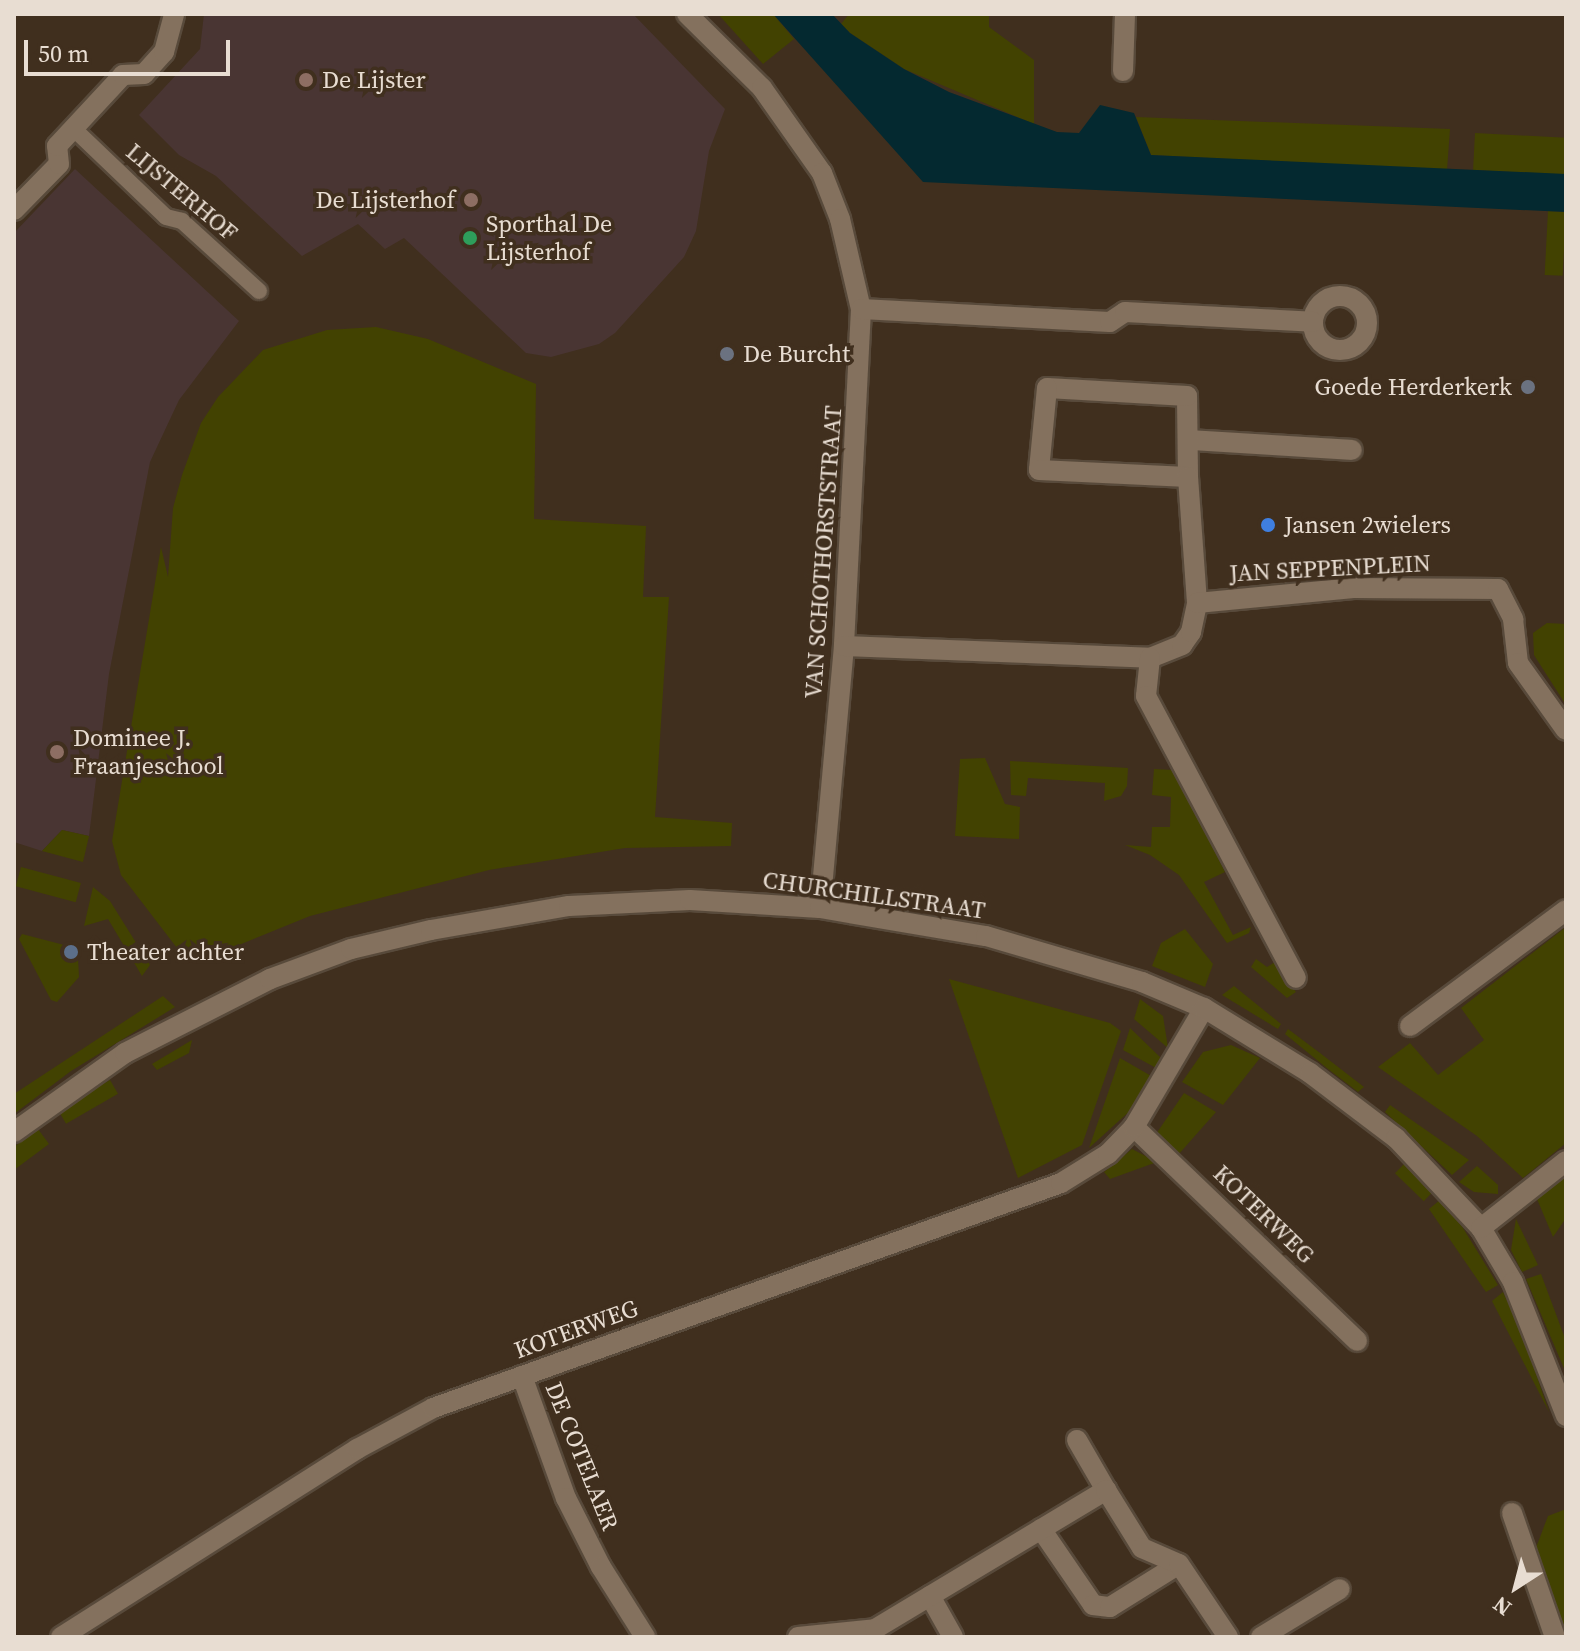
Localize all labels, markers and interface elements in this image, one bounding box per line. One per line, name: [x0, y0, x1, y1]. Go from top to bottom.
scale bar: [28, 24, 234, 74]
text: 50 m: [38, 37, 89, 70]
place label: De Lijster: [322, 66, 426, 94]
marker: De Lijster: [297, 71, 315, 89]
street label: LIJSTERHOF: [120, 137, 244, 247]
place label: De Lijsterhof: [316, 186, 455, 214]
marker: De Lijsterhof: [462, 191, 480, 209]
place label: Sporthal De Lijsterhof: [486, 210, 612, 266]
marker: Sporthal De Lijsterhof: [461, 229, 479, 247]
place label: De Burcht: [743, 340, 850, 368]
marker: De Burcht: [718, 345, 736, 363]
place label: Goede Herderkerk: [1315, 373, 1512, 401]
marker: Goede Herderkerk: [1519, 378, 1537, 396]
street label: VAN SCHOTHORSTSTRAAT: [798, 405, 848, 699]
place label: Jansen 2wielers: [1284, 511, 1451, 539]
marker: Jansen 2wielers: [1259, 516, 1277, 534]
street label: JAN SEPPENPLEIN: [1228, 548, 1432, 588]
place label: Dominee J. Fraanjeschool: [73, 724, 224, 780]
marker: Dominee J. Fraanjeschool: [48, 743, 66, 761]
street label: CHURCHILLSTRAAT: [761, 865, 987, 925]
place label: Theater achter: [87, 938, 244, 966]
marker: Theater achter: [62, 943, 80, 961]
street label: KOTERWEG: [1207, 1159, 1321, 1269]
street label: KOTERWEG: [510, 1293, 642, 1365]
street label: DE COTELAER: [539, 1378, 625, 1534]
north arrow: [1476, 1547, 1556, 1627]
text: N: [1487, 1590, 1517, 1623]

